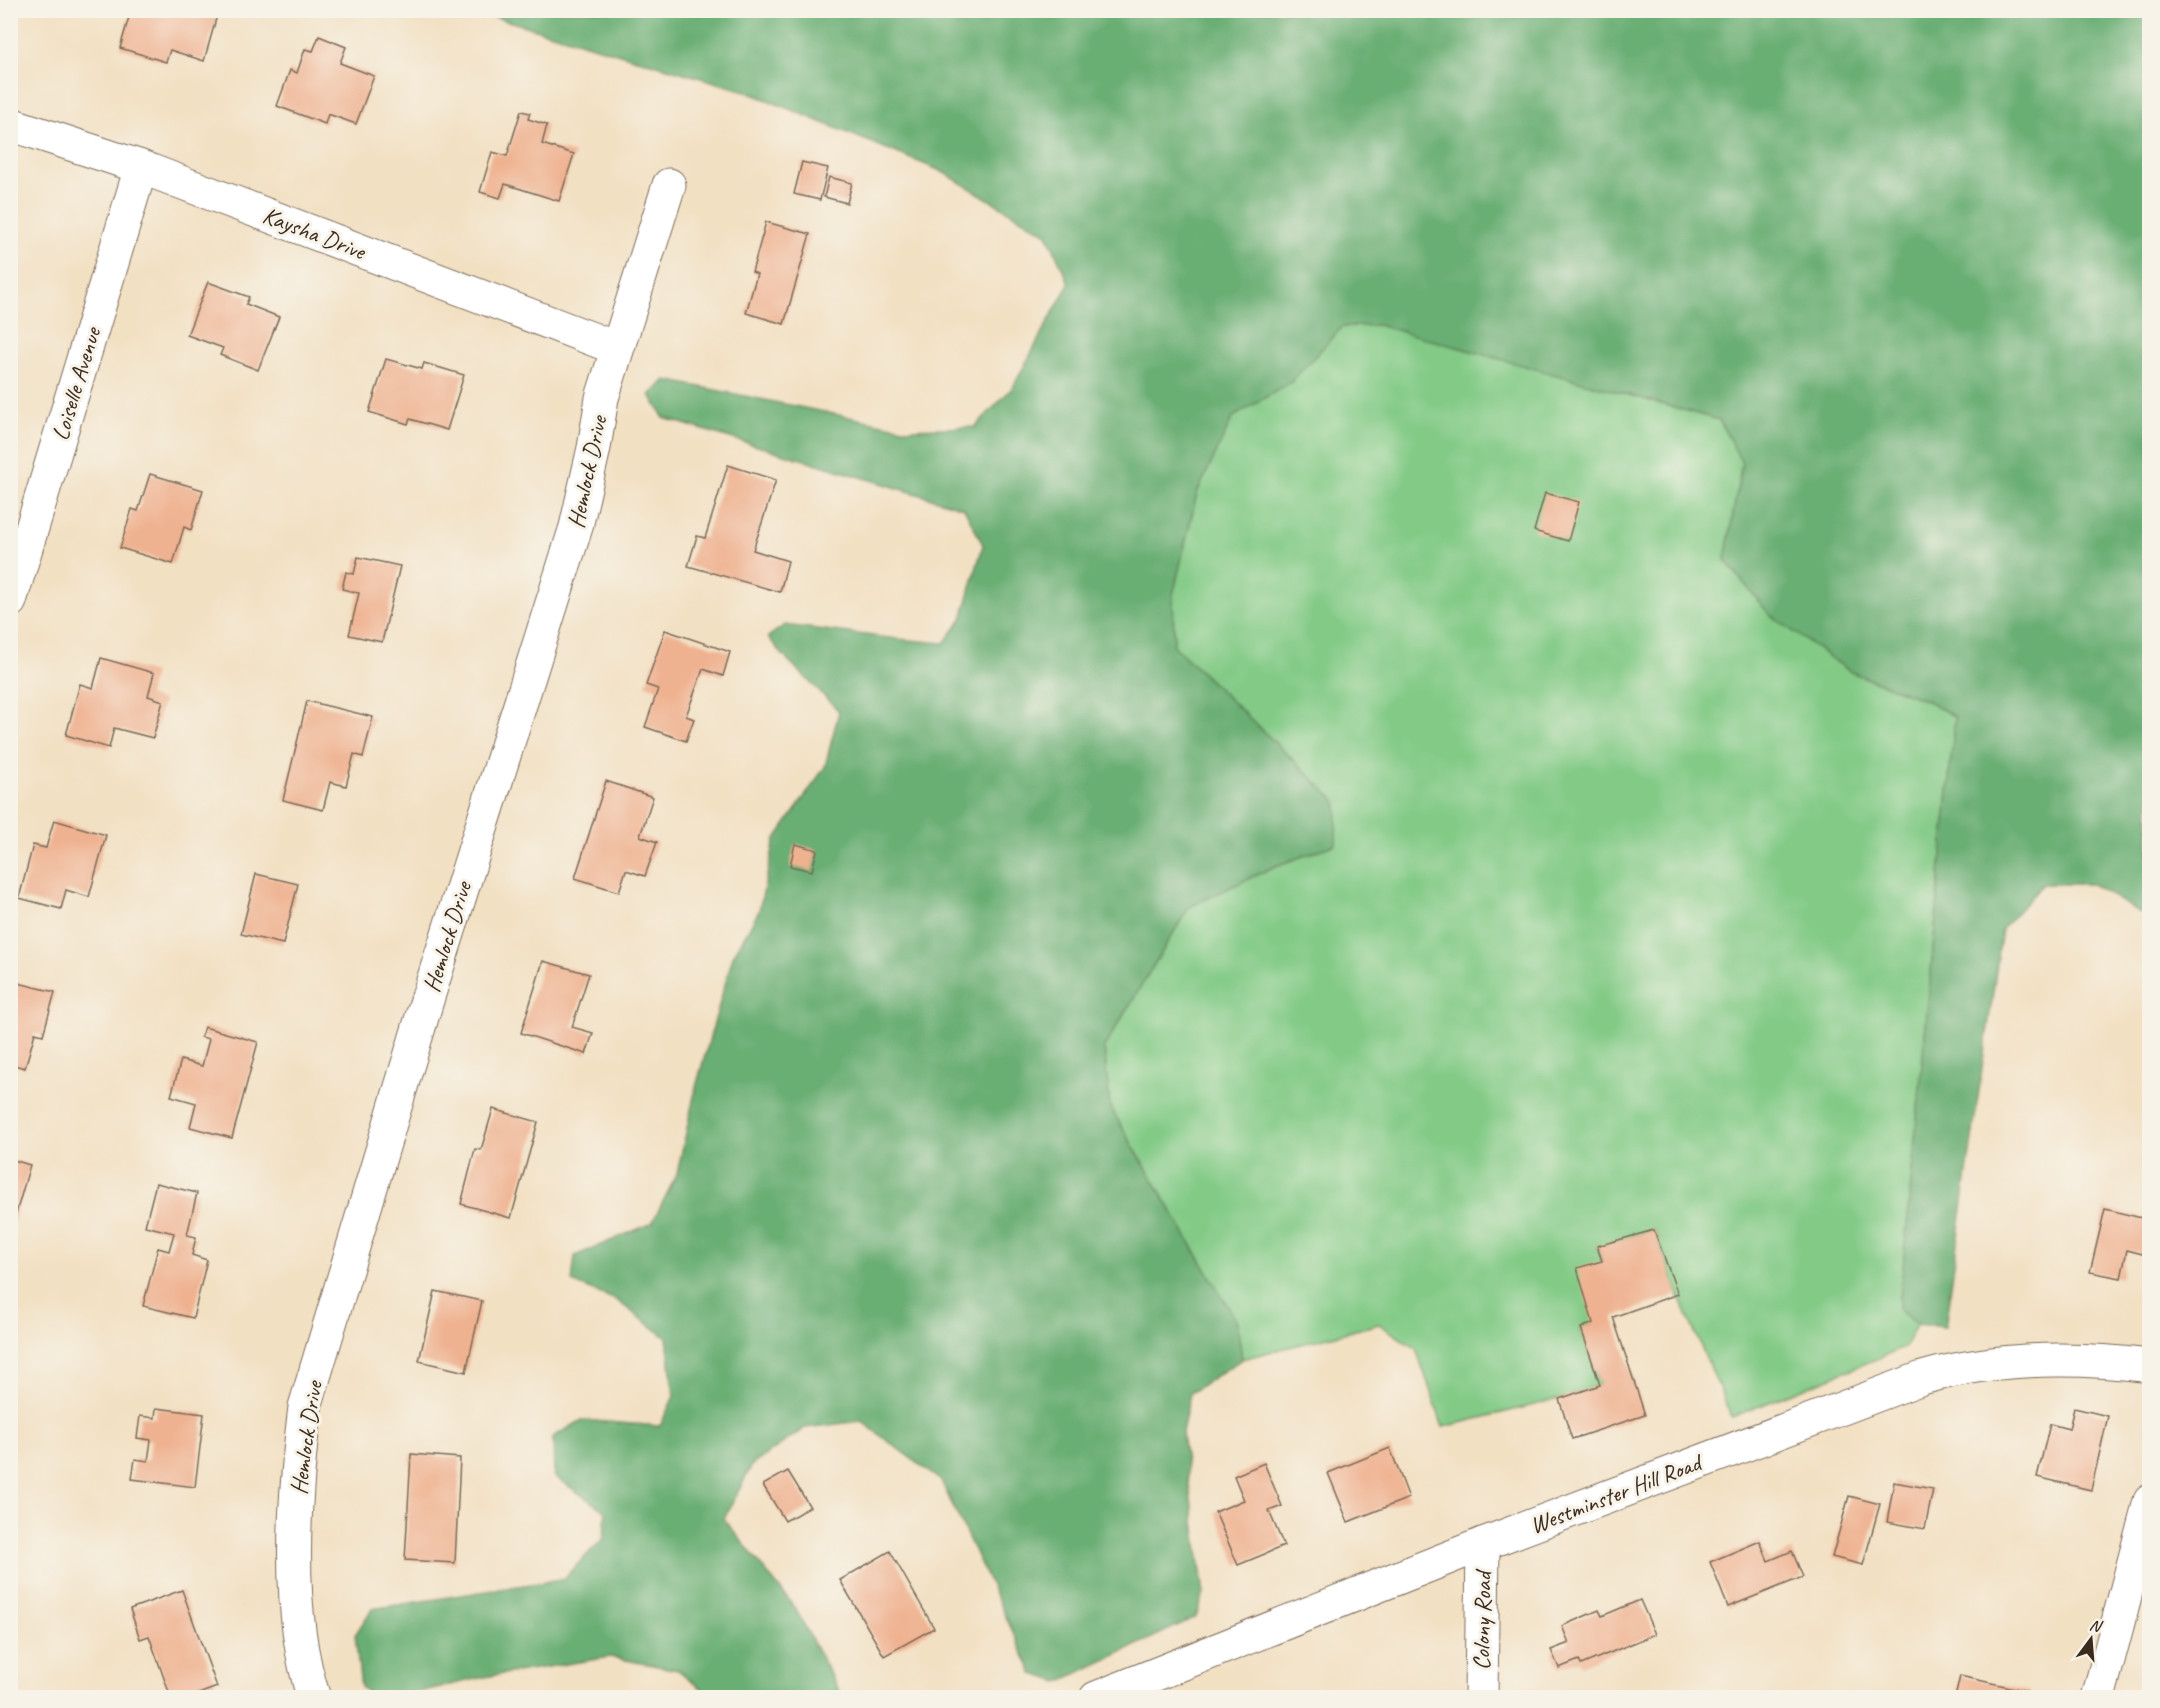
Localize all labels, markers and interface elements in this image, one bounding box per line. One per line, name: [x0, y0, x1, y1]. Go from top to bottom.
street label: Kaysha Drive: [259, 200, 371, 267]
street label: Loiselle Avenue: [45, 322, 108, 444]
street label: Hemlock Drive: [561, 411, 614, 531]
street label: Hemlock Drive: [416, 876, 479, 996]
street label: Hemlock Drive: [283, 1378, 329, 1496]
street label: Westminster Hill Road: [1525, 1446, 1708, 1540]
street label: Colony Road: [1466, 1568, 1498, 1670]
north arrow: [2061, 1609, 2121, 1669]
text: N: [2087, 1615, 2105, 1637]

